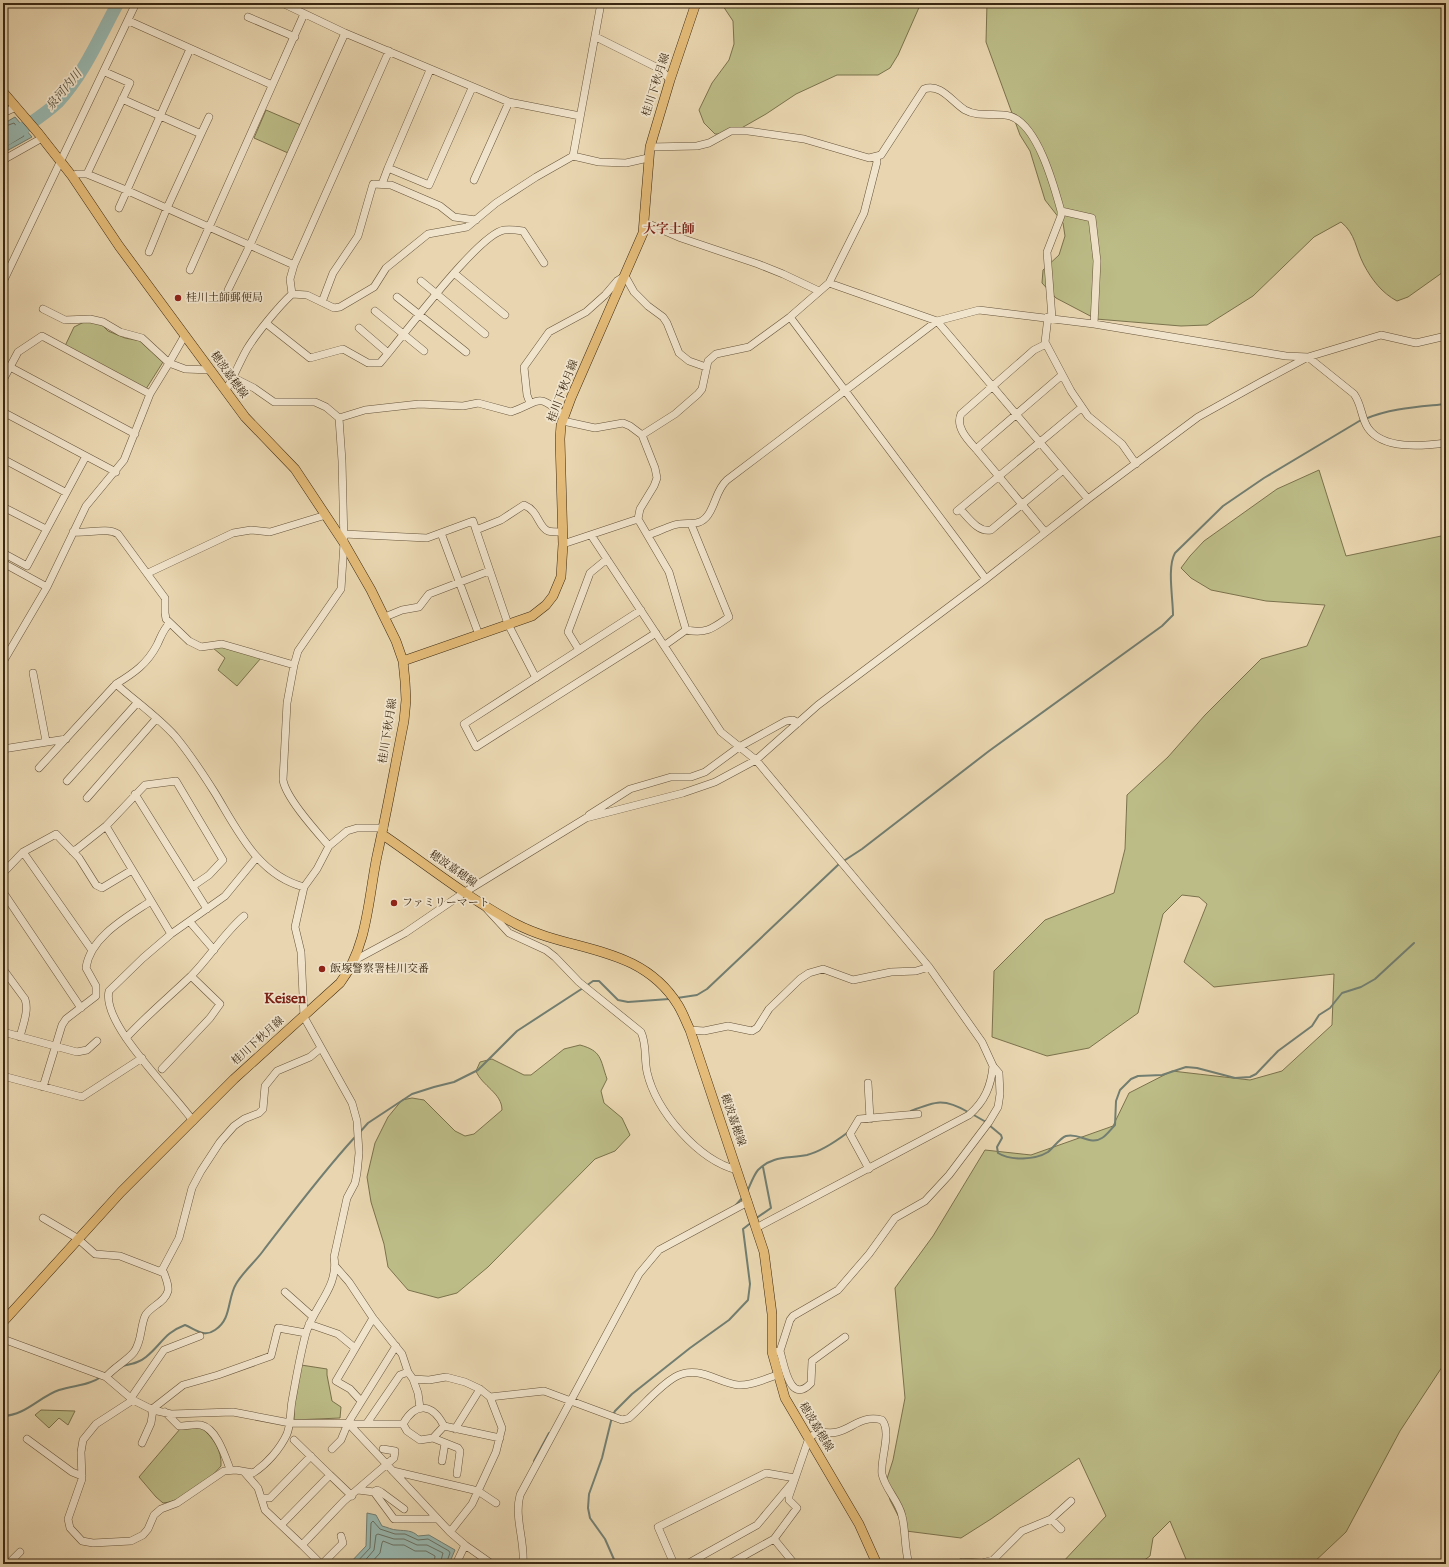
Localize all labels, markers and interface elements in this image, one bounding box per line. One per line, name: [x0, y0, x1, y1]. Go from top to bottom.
street label: 桂川下秋月線: [639, 51, 673, 119]
water label: 泉河内川: [43, 65, 86, 113]
district label: 大字土師: [643, 221, 695, 238]
place label: 桂川土師郵便局: [186, 291, 263, 305]
marker: 桂川土師郵便局: [173, 293, 183, 303]
street label: 穂波嘉穂線: [207, 349, 251, 401]
street label: 桂川下秋月線: [545, 358, 581, 424]
street label: 桂川下秋月線: [376, 697, 400, 765]
street label: 穂波嘉穂線: [426, 847, 480, 891]
place label: ファミリーマート: [402, 896, 490, 910]
marker: ファミリーマート: [389, 898, 399, 908]
place label: 飯塚警察署桂川交番: [330, 962, 429, 976]
marker: 飯塚警察署桂川交番: [317, 964, 327, 974]
district label: Keisen: [264, 989, 306, 1008]
street label: 桂川下秋月線: [229, 1014, 287, 1068]
street label: 穂波嘉穂線: [717, 1092, 749, 1148]
street label: 穂波嘉穂線: [796, 1400, 836, 1454]

